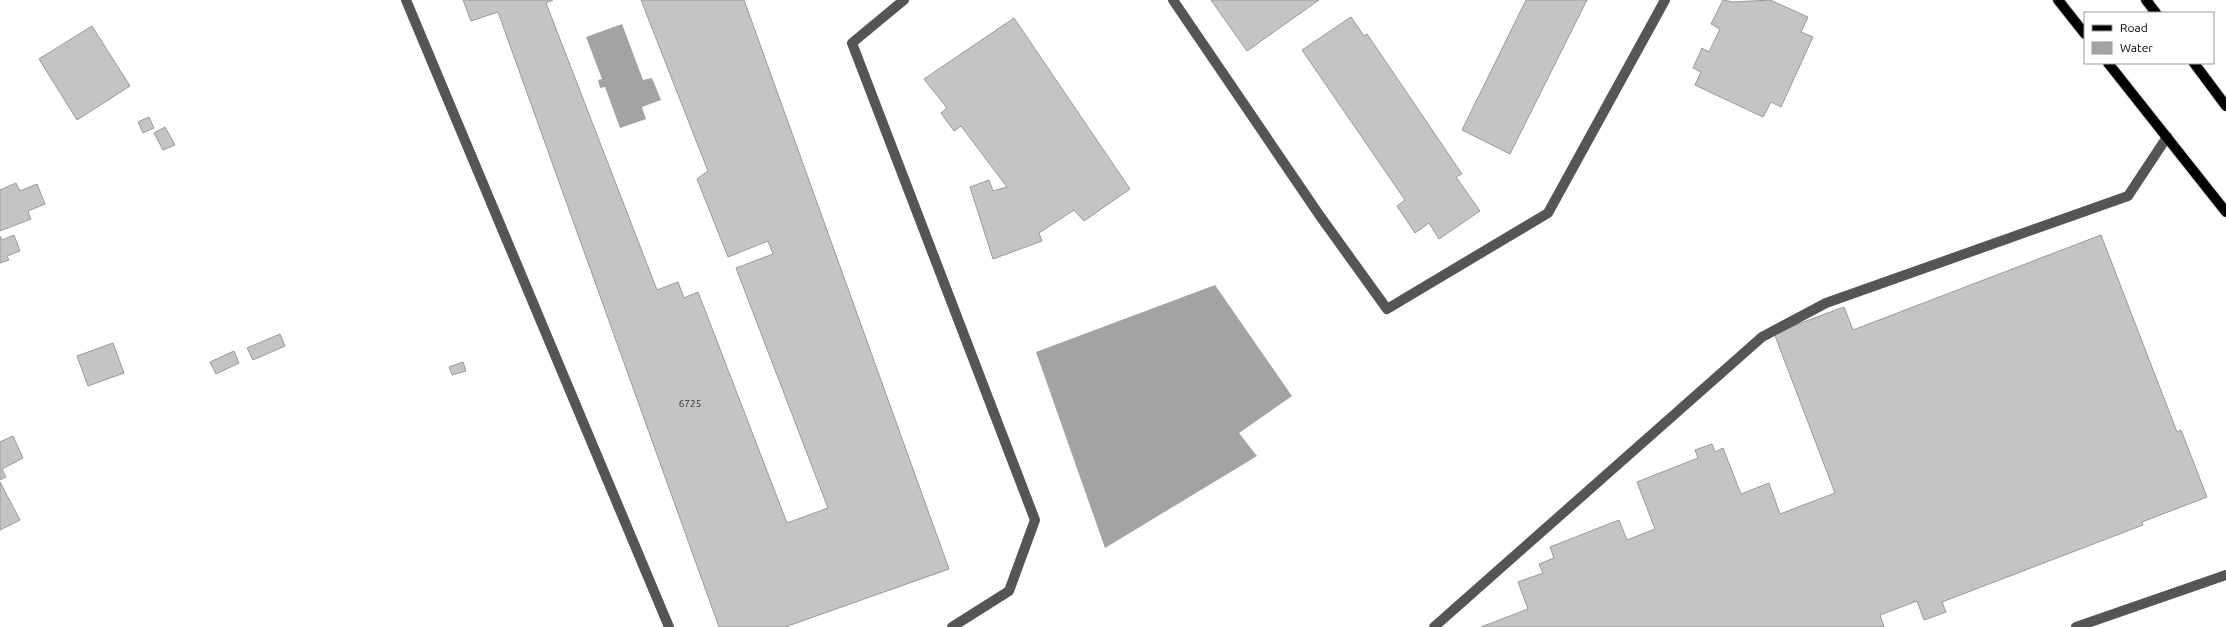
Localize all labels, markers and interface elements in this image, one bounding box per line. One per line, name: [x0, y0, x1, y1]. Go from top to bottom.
legend: [2084, 12, 2214, 64]
text: Road: [2120, 21, 2148, 34]
text: Water: [2120, 41, 2153, 54]
house number: 6725: [679, 398, 701, 409]

